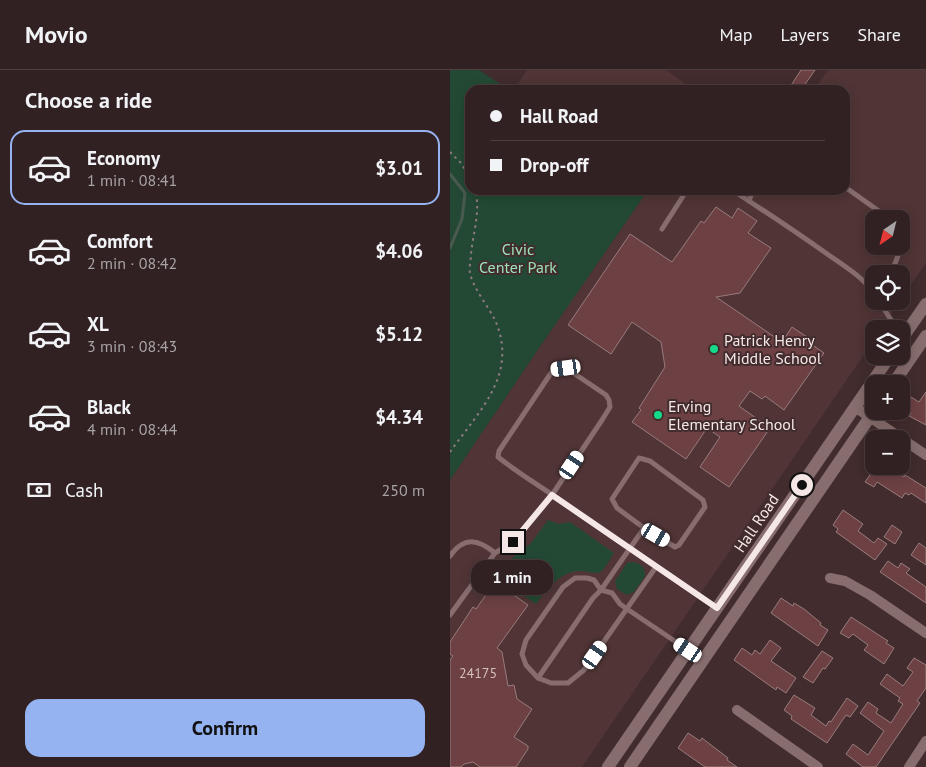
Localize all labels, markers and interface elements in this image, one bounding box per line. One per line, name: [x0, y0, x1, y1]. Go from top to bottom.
text: Movio: [25, 19, 88, 50]
text: Map: [720, 23, 752, 46]
text: Layers: [780, 23, 829, 46]
text: Share: [857, 23, 901, 46]
text: Choose a ride: [25, 86, 152, 114]
text: Hall Road: [520, 104, 598, 128]
icon: car: [27, 145, 72, 190]
text: Economy: [87, 146, 160, 170]
text: Drop-off: [520, 153, 588, 177]
text: $3.01: [375, 156, 423, 180]
text: 1 min · 08:41: [87, 170, 177, 190]
north arrow: [865, 210, 910, 255]
map controls: [865, 210, 910, 475]
icon: car: [27, 228, 72, 273]
text: Comfort: [87, 229, 153, 253]
text: $4.06: [375, 239, 423, 263]
park label: Civic Center Park: [479, 239, 557, 277]
text: 2 min · 08:42: [87, 253, 177, 273]
button: locate: [865, 265, 910, 310]
icon: car: [27, 311, 72, 356]
text: XL: [87, 312, 109, 336]
button: layers: [865, 320, 910, 365]
text: $5.12: [375, 322, 423, 346]
place label: Patrick Henry Middle School: [724, 330, 822, 368]
text: 3 min · 08:43: [87, 336, 177, 356]
marker: Patrick Henry Middle School: [708, 343, 720, 355]
car: [550, 358, 581, 378]
button: +: [865, 375, 910, 420]
icon: car: [27, 394, 72, 439]
text: Black: [87, 395, 131, 419]
place label: Erving Elementary School: [668, 396, 796, 434]
text: $4.34: [375, 405, 423, 429]
marker: Erving Elementary School: [652, 409, 664, 421]
text: 4 min · 08:44: [87, 419, 177, 439]
button: −: [865, 430, 910, 475]
car: [557, 448, 586, 482]
route start: [791, 474, 813, 496]
icon: cash: [25, 476, 53, 504]
text: Cash: [65, 478, 103, 502]
text: 250 m: [382, 480, 425, 500]
street label: Hall Road: [729, 490, 783, 556]
car: [639, 521, 672, 549]
route end: [502, 531, 524, 553]
callout: 1 min: [472, 560, 554, 594]
text: 1 min: [492, 567, 532, 587]
car: [671, 635, 704, 665]
car: [580, 638, 609, 672]
house number: 24175: [459, 664, 497, 682]
button: Confirm: [25, 699, 425, 757]

